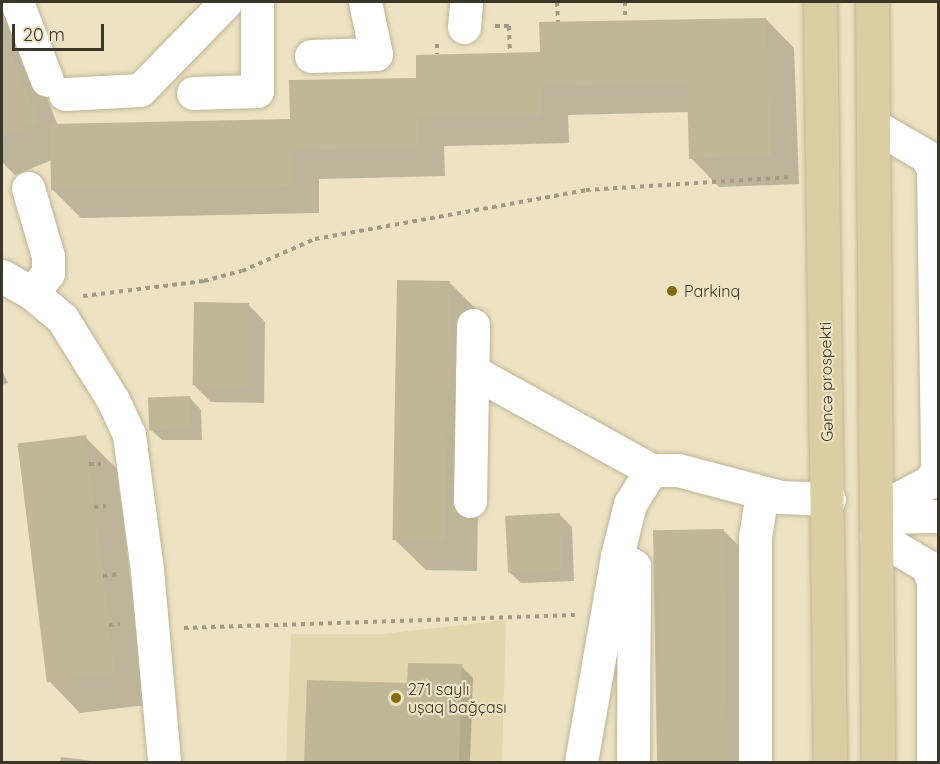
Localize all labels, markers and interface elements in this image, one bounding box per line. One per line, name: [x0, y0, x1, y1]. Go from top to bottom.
scale bar: [15, 12, 106, 50]
text: 20 m: [23, 23, 65, 46]
place label: Parkinq: [684, 281, 740, 301]
marker: Parkinq: [665, 284, 679, 298]
street label: Gəncə prospekti: [815, 322, 837, 442]
place label: 271 saylı uşaq bağçası: [408, 679, 507, 717]
marker: 271 saylı uşaq bağçası: [389, 691, 403, 705]

